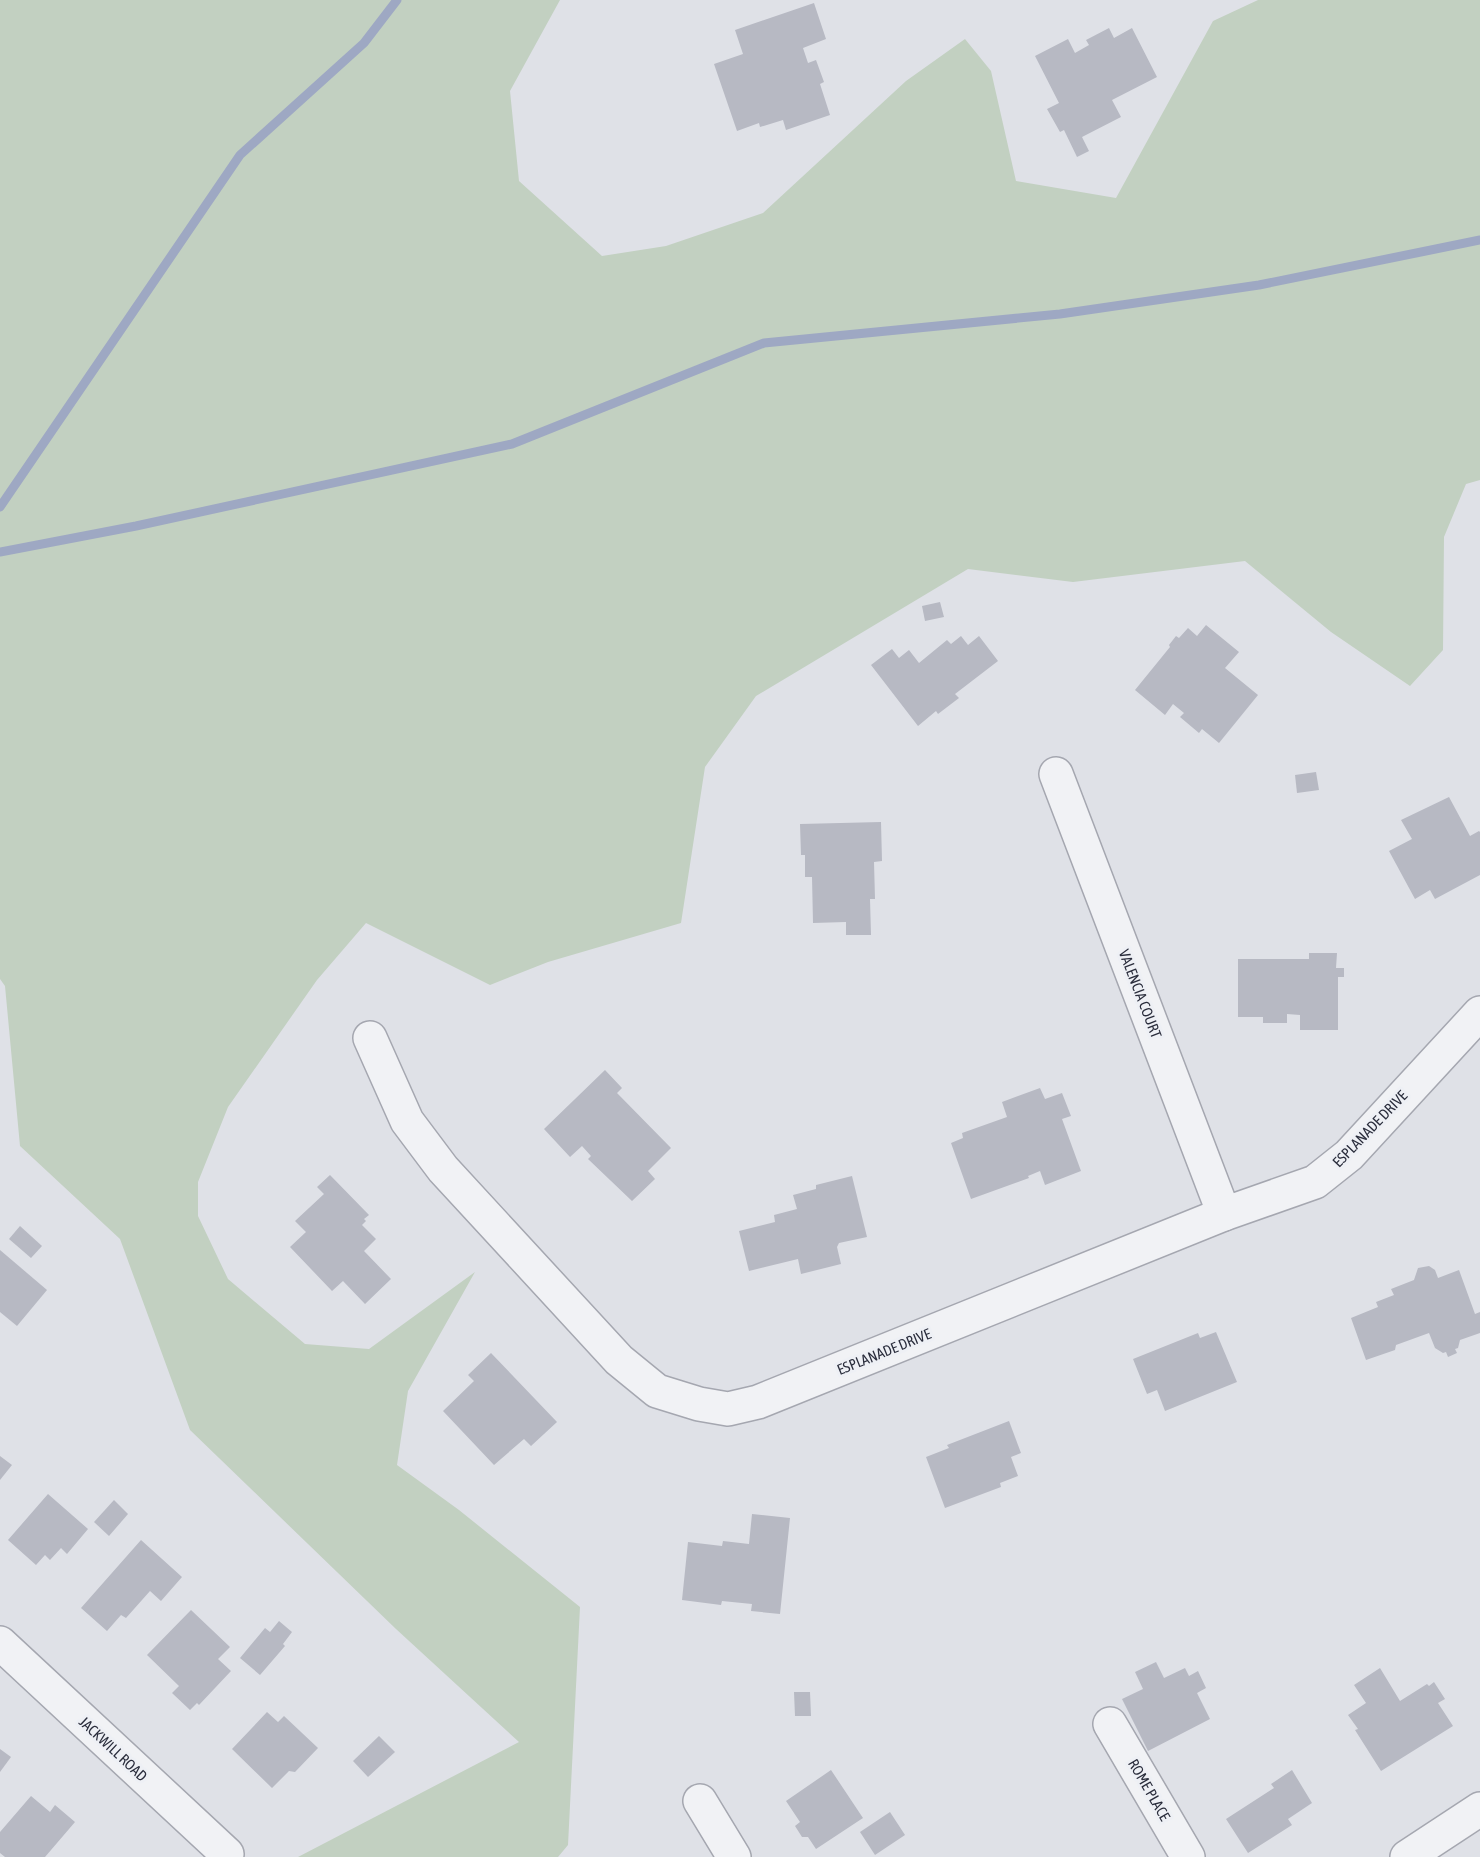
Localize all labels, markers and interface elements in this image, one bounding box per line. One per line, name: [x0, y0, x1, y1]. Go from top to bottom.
street label: VALENCIA COURT: [1116, 947, 1165, 1041]
street label: ESPLANADE DRIVE: [1329, 1086, 1411, 1170]
street label: ESPLANADE DRIVE: [834, 1325, 934, 1378]
street label: JACKWILL ROAD: [76, 1713, 151, 1784]
street label: ROME PLACE: [1125, 1756, 1174, 1824]

